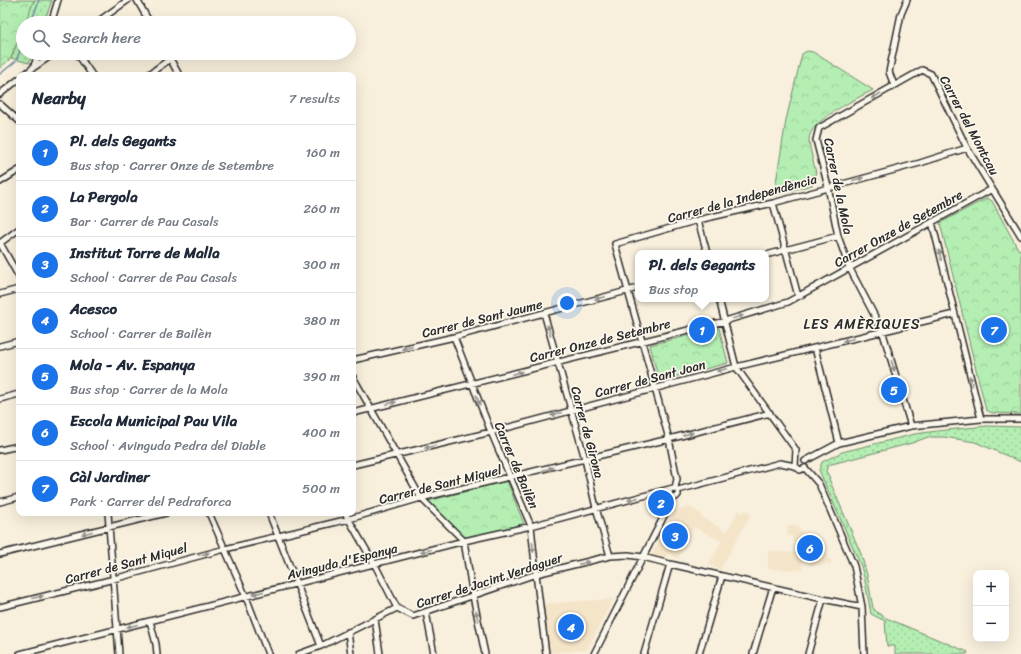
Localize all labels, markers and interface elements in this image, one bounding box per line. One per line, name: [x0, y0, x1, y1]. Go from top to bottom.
search box: [16, 16, 356, 60]
text: Search here: [62, 25, 141, 51]
icon: search: [30, 27, 52, 49]
street label: Carrer del Montcau: [933, 71, 1006, 180]
text: Nearby: [32, 83, 86, 113]
text: 7 results: [289, 87, 340, 110]
one-way arrow: [870, 92, 881, 99]
text: Pl. dels Gegants: [70, 128, 176, 154]
street label: Carrer de la Mola: [817, 136, 860, 237]
text: 1: [42, 141, 48, 164]
text: 160 m: [305, 141, 340, 164]
text: Bus stop · Carrer Onze de Setembre: [70, 154, 274, 177]
street label: Carrer de la Independència: [665, 167, 820, 230]
one-way arrow: [852, 176, 864, 182]
street label: Carrer Onze de Setembre: [829, 183, 967, 274]
text: La Pergola: [70, 184, 138, 210]
text: 2: [41, 197, 49, 220]
text: 260 m: [304, 197, 340, 220]
text: Bar · Carrer de Pau Casals: [70, 210, 218, 233]
text: Institut Torre de Malla: [70, 240, 220, 266]
one-way arrow: [936, 249, 942, 261]
popup: [635, 250, 769, 302]
text: Pl. dels Gegants: [649, 252, 755, 278]
text: 3: [41, 253, 49, 276]
text: 300 m: [303, 253, 340, 276]
text: School · Carrer de Pau Casals: [70, 266, 237, 289]
text: Bus stop: [649, 278, 698, 301]
street label: Carrer de Sant Jaume: [419, 292, 545, 345]
your location: [557, 293, 577, 313]
one-way arrow: [594, 295, 606, 301]
text: Acesco: [70, 296, 117, 322]
text: 4: [41, 309, 49, 332]
text: 380 m: [303, 309, 340, 332]
street label: Carrer Onze de Setembre: [527, 312, 673, 369]
district label: LES AMÈRIQUES: [804, 312, 921, 337]
one-way arrow: [732, 314, 744, 320]
pin: 1: [689, 315, 715, 345]
pin: 7: [981, 315, 1007, 345]
text: School · Carrer de Bailèn: [70, 322, 212, 345]
one-way arrow: [546, 323, 552, 335]
one-way arrow: [842, 337, 855, 343]
one-way arrow: [400, 345, 413, 351]
text: Mola - Av. Espanya: [70, 352, 195, 378]
street label: Carrer de Sant Joan: [592, 353, 708, 404]
one-way arrow: [890, 361, 896, 373]
text: 5: [41, 365, 49, 388]
text: 390 m: [303, 365, 340, 388]
one-way arrow: [716, 367, 728, 373]
one-way arrow: [511, 369, 523, 375]
pin: 5: [881, 375, 907, 405]
one-way arrow: [968, 375, 974, 387]
text: Bus stop · Carrer de la Mola: [70, 378, 228, 401]
street label: Carrer de Girona: [564, 384, 611, 481]
one-way arrow: [476, 394, 482, 406]
one-way arrow: [385, 400, 397, 406]
text: Escola Municipal Pau Vila: [70, 408, 237, 434]
one-way arrow: [549, 411, 561, 417]
street label: Carrer de Bailèn: [488, 418, 545, 512]
text: 6: [41, 421, 49, 444]
text: 400 m: [302, 421, 340, 444]
one-way arrow: [681, 431, 694, 437]
text: School · Avinguda Pedra del Diable: [70, 434, 266, 457]
one-way arrow: [424, 444, 436, 450]
street label: Carrer de Sant Miquel: [376, 458, 504, 511]
text: Càl Jardiner: [70, 464, 149, 490]
one-way arrow: [542, 465, 554, 471]
text: 7: [41, 477, 49, 500]
text: 500 m: [302, 477, 340, 500]
pin: 2: [648, 488, 674, 518]
text: Park · Carrer del Pedraforca: [70, 490, 232, 513]
one-way arrow: [626, 496, 638, 502]
pin: 3: [662, 521, 688, 551]
one-way arrow: [81, 530, 93, 536]
pin: 6: [797, 533, 823, 563]
street label: Carrer de Sant Miquel: [62, 536, 190, 591]
street label: Avinguda d'Espanya: [283, 537, 400, 587]
one-way arrow: [530, 541, 536, 553]
street label: Carrer de Jacint Verdaguer: [413, 546, 566, 615]
one-way arrow: [420, 548, 432, 554]
one-way arrow: [198, 551, 211, 557]
one-way arrow: [578, 559, 590, 565]
map controls: [973, 570, 1009, 642]
button: +: [973, 570, 1009, 606]
one-way arrow: [252, 591, 265, 597]
one-way arrow: [32, 594, 44, 600]
button: −: [973, 606, 1009, 642]
one-way arrow: [474, 610, 480, 622]
pin: 4: [558, 612, 584, 642]
one-way arrow: [126, 623, 138, 629]

